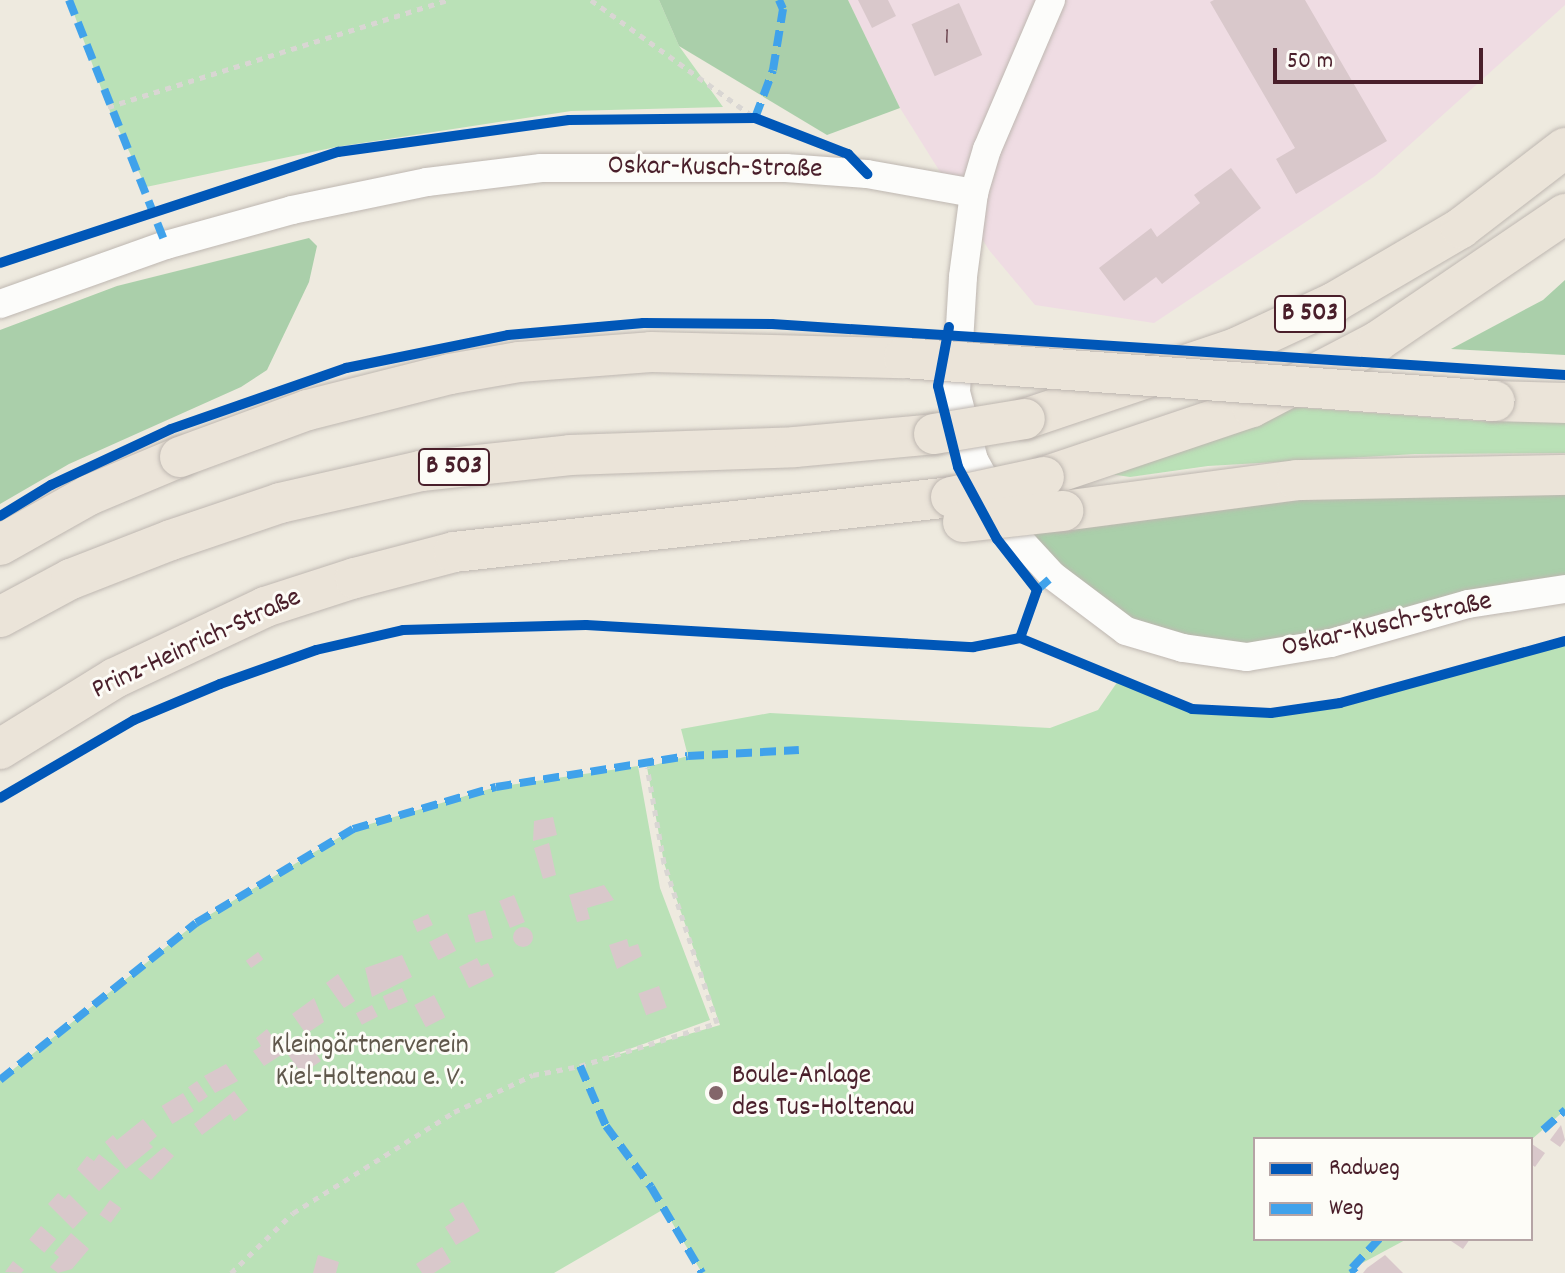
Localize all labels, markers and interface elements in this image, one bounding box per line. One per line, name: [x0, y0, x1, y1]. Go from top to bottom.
house number: 1: [944, 25, 950, 53]
scale bar: [1277, 32, 1487, 82]
text: 50 m: [1287, 45, 1333, 79]
street label: Oskar-Kusch-Straße: [607, 150, 823, 188]
road number: B 503: [1272, 292, 1348, 336]
road number: B 503: [416, 445, 492, 489]
street label: Prinz-Heinrich-Straße: [87, 582, 307, 708]
street label: Oskar-Kusch-Straße: [1279, 585, 1495, 667]
park label: Kleingärtnerverein Kiel-Holtenau e. V.: [271, 1030, 469, 1096]
place label: Boule-Anlage des Tus-Holtenau: [732, 1060, 915, 1126]
marker: Boule-Anlage des Tus-Holtenau: [707, 1084, 725, 1102]
legend: [1253, 1137, 1533, 1241]
text: Radweg: [1329, 1152, 1400, 1186]
text: Weg: [1329, 1192, 1364, 1226]

